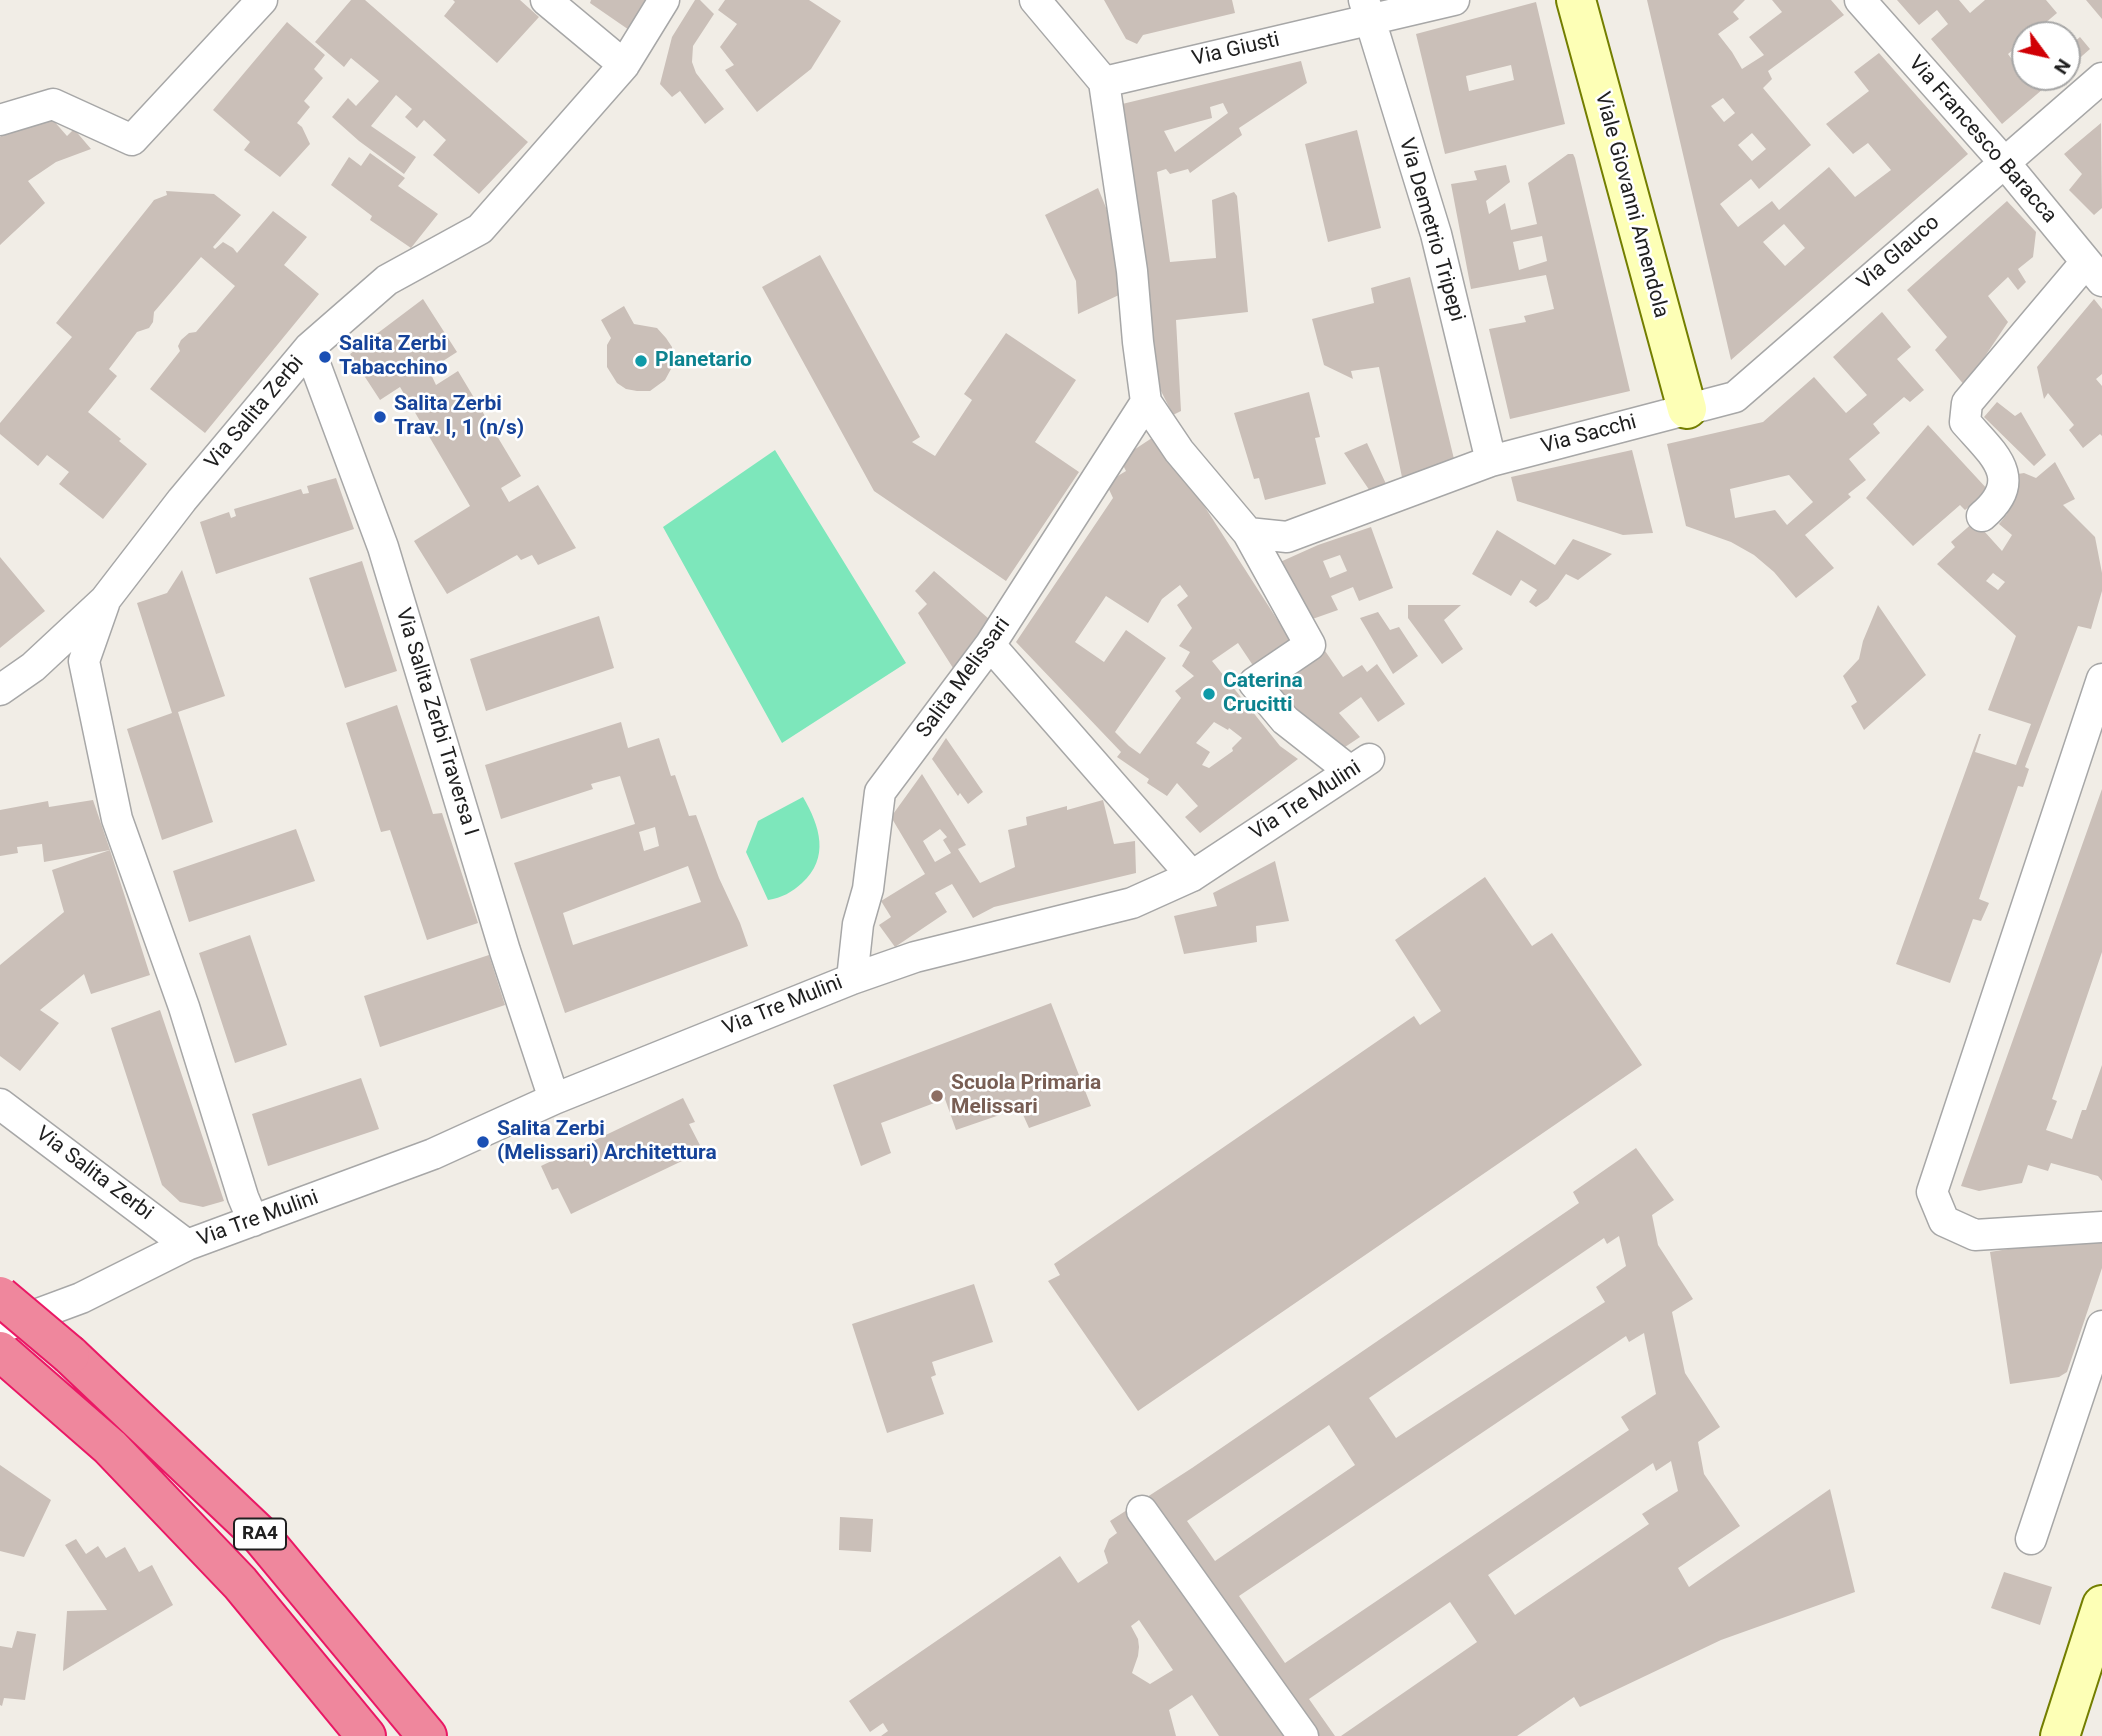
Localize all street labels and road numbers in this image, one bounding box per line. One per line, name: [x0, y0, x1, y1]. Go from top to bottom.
street label: Via Giusti: [1190, 28, 1282, 72]
street label: Via Francesco Baracca: [1903, 51, 2061, 229]
street label: Viale Giovanni Amendola: [1589, 89, 1673, 321]
street label: Via Demetrio Tripepi: [1393, 135, 1469, 325]
street label: Via Glauco: [1853, 211, 1945, 295]
street label: Via Salita Zerbi: [200, 351, 310, 475]
street label: Via Sacchi: [1539, 410, 1639, 460]
street label: Via Salita Zerbi Traversa I: [389, 605, 483, 839]
street label: Salita Melissari: [912, 613, 1016, 743]
street label: Via Tre Mulini: [1246, 756, 1366, 846]
street label: Via Tre Mulini: [719, 971, 847, 1041]
street label: Via Salita Zerbi: [30, 1122, 158, 1226]
street label: Via Tre Mulini: [194, 1185, 322, 1253]
road number: RA4: [234, 1518, 286, 1550]

